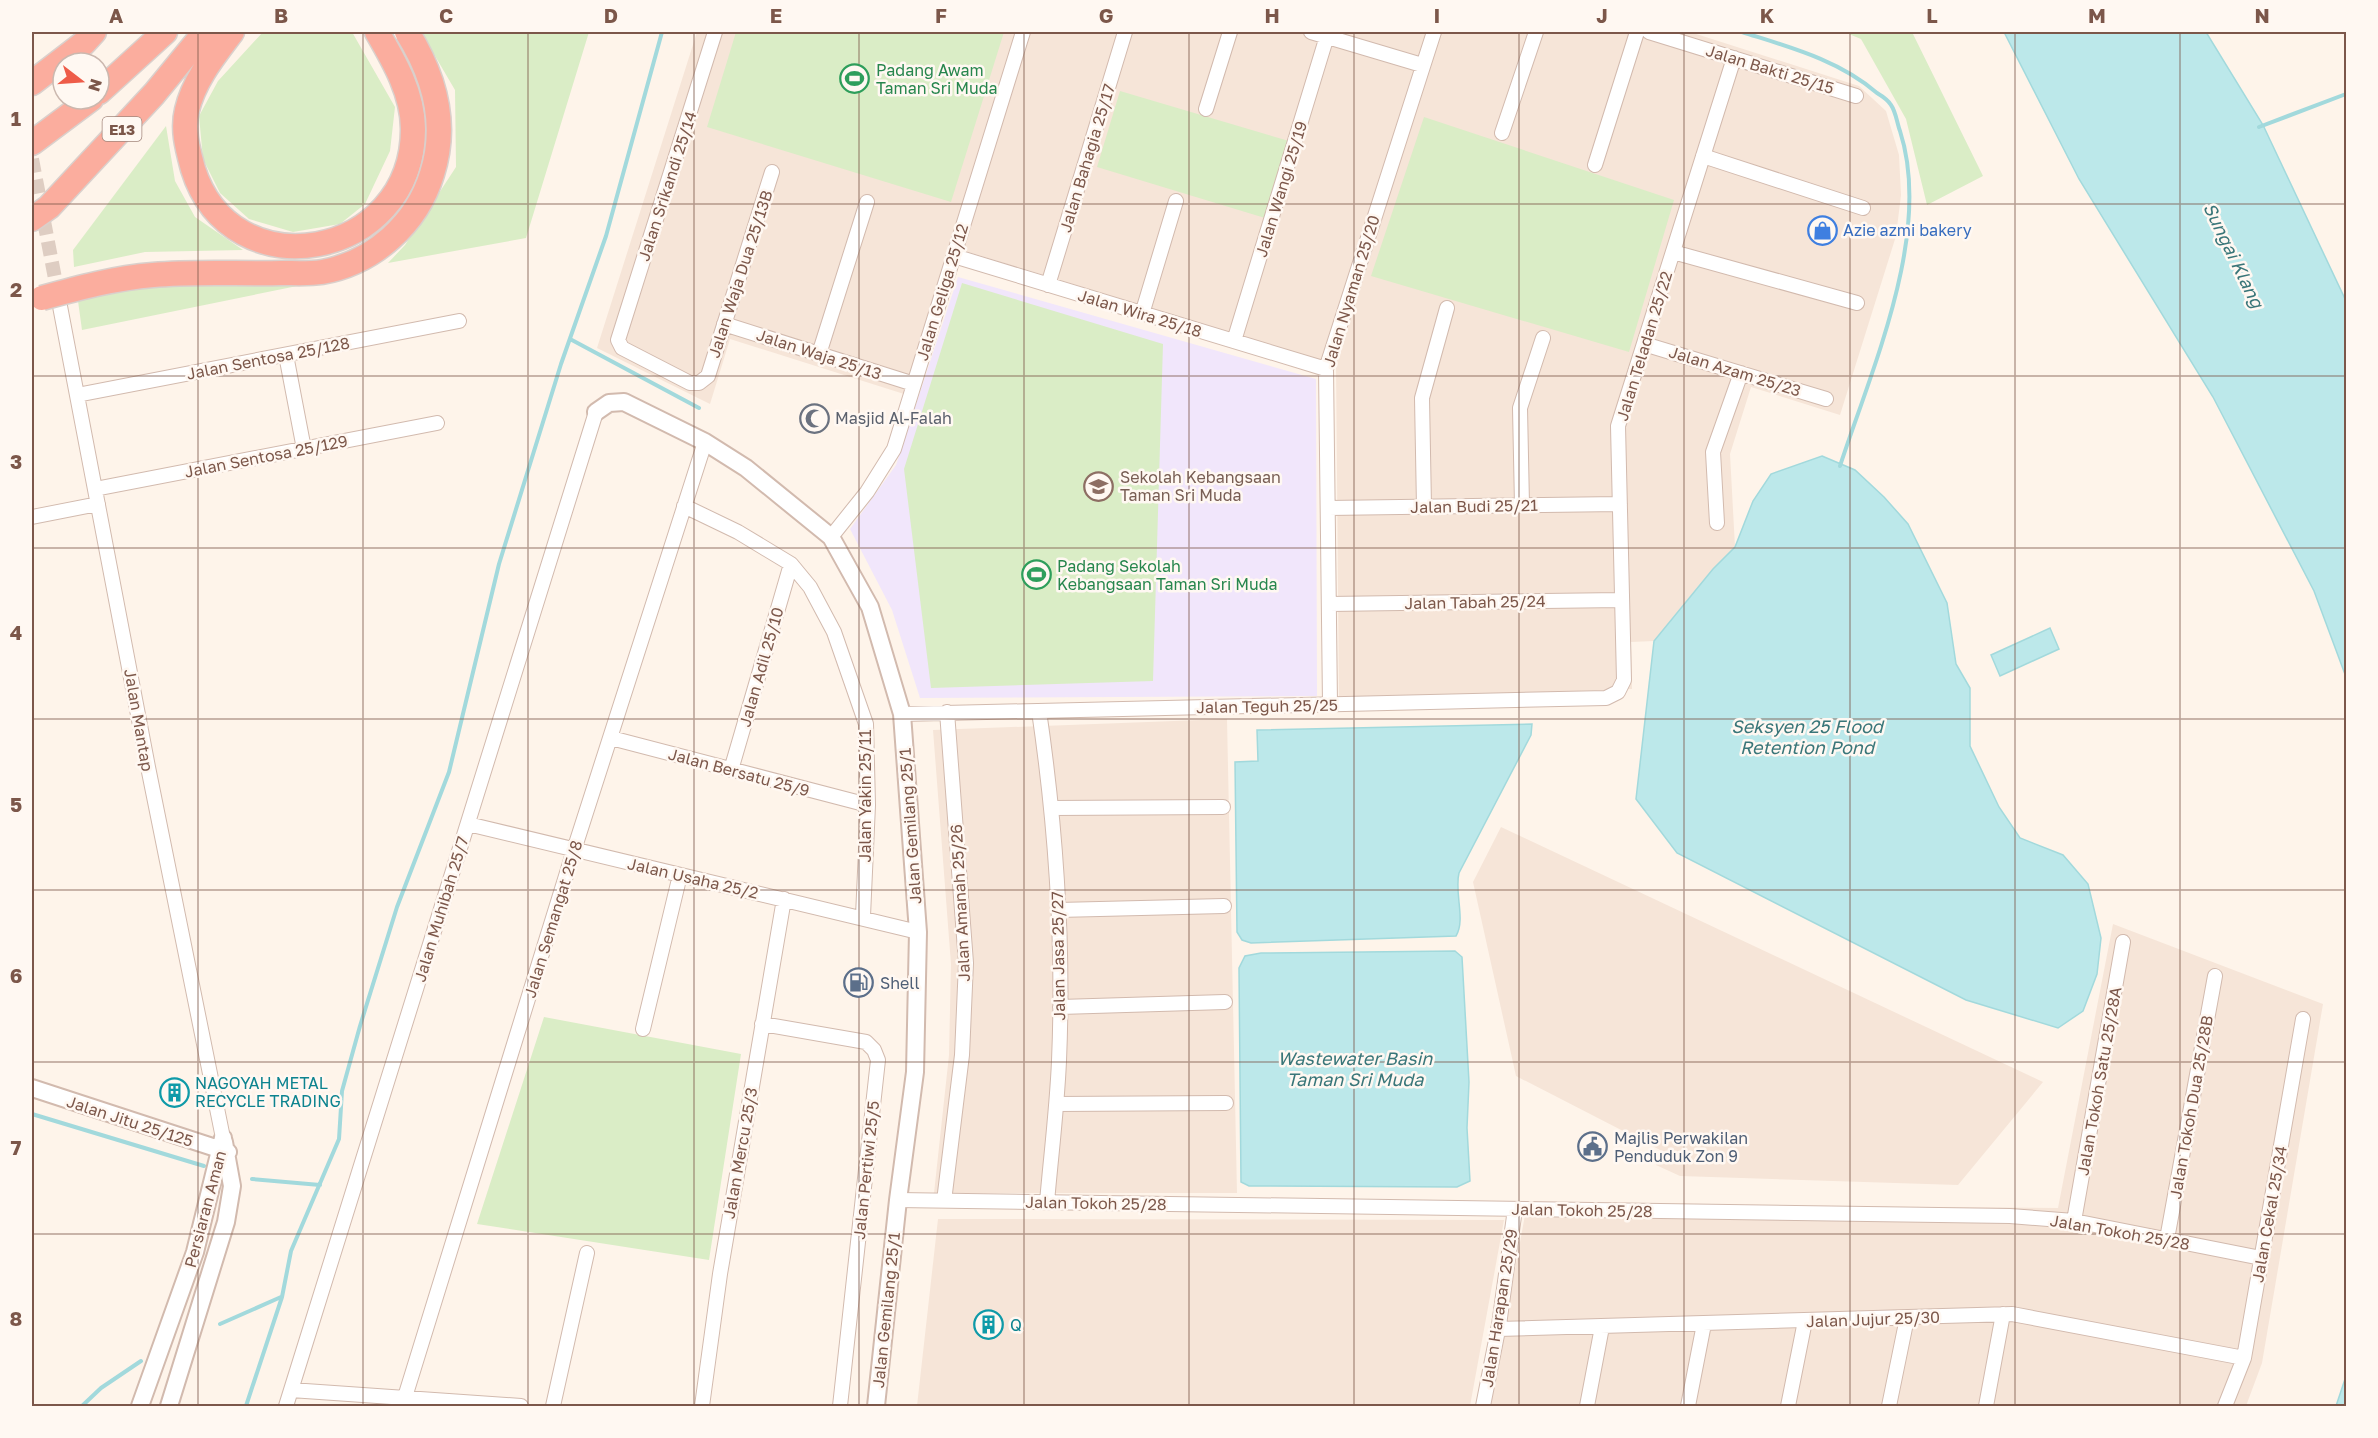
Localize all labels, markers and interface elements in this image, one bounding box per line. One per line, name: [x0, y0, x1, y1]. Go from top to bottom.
text: A: [109, 3, 123, 27]
text: B: [274, 3, 288, 27]
text: C: [439, 3, 453, 27]
text: D: [604, 3, 618, 27]
text: E: [770, 3, 782, 27]
text: F: [935, 3, 947, 27]
text: G: [1099, 3, 1113, 27]
text: H: [1264, 3, 1280, 27]
text: I: [1434, 3, 1440, 27]
text: J: [1596, 3, 1608, 27]
text: K: [1760, 3, 1775, 27]
text: L: [1926, 3, 1938, 27]
text: M: [2088, 3, 2106, 27]
text: N: [2254, 3, 2270, 27]
street label: Jalan Bakti 25/15: [1703, 40, 1837, 98]
north arrow: [51, 51, 111, 111]
place label: Padang Awam Taman Sri Muda: [876, 60, 998, 98]
sports icon: Padang Awam Taman Sri Muda: [839, 63, 871, 95]
text: N: [84, 77, 107, 94]
street label: Jalan Bahagia 25/17: [1055, 81, 1119, 235]
text: 1: [11, 106, 21, 130]
street label: Jalan Srikandi 25/14: [633, 109, 701, 263]
road number: E13: [102, 117, 142, 141]
street label: Jalan Wangi 25/19: [1251, 118, 1311, 260]
street label: Jalan Waja Dua 25/13B: [703, 188, 777, 360]
water label: Sungai Klang: [2199, 199, 2270, 313]
street label: Jalan Nyaman 25/20: [1318, 212, 1384, 370]
shop icon: Azie azmi bakery: [1806, 214, 1838, 246]
place label: Azie azmi bakery: [1843, 220, 1972, 240]
street label: Jalan Geliga 25/12: [912, 221, 972, 363]
street label: Jalan Teladan 25/22: [1612, 269, 1676, 423]
text: 2: [10, 277, 22, 301]
street label: Jalan Wira 25/18: [1076, 285, 1204, 341]
street label: Jalan Waja 25/13: [754, 324, 884, 384]
street label: Jalan Sentosa 25/128: [185, 332, 351, 384]
street label: Jalan Azam 25/23: [1667, 341, 1803, 401]
mosque icon: Masjid Al-Falah: [798, 402, 830, 434]
place label: Masjid Al-Falah: [835, 408, 952, 428]
street label: Jalan Sentosa 25/129: [183, 430, 349, 482]
text: 3: [10, 449, 22, 473]
place label: Sekolah Kebangsaan Taman Sri Muda: [1120, 467, 1281, 505]
school or university icon: Sekolah Kebangsaan Taman Sri Muda: [1083, 470, 1115, 502]
street label: Jalan Budi 25/21: [1410, 495, 1538, 517]
place label: Padang Sekolah Kebangsaan Taman Sri Muda: [1057, 556, 1278, 594]
sports icon: Padang Sekolah Kebangsaan Taman Sri Muda: [1020, 559, 1052, 591]
street label: Jalan Tabah 25/24: [1404, 591, 1546, 613]
street label: Jalan Adil 25/10: [734, 605, 788, 729]
text: 4: [10, 620, 22, 644]
street label: Jalan Mantap: [120, 667, 158, 773]
street label: Jalan Teguh 25/25: [1196, 695, 1338, 717]
water label: Seksyen 25 Flood Retention Pond: [1731, 715, 1885, 758]
street label: Jalan Yakin 25/11: [855, 729, 875, 862]
street label: Jalan Bersatu 25/9: [666, 744, 812, 800]
street label: Jalan Gemilang 25/1: [895, 747, 925, 905]
text: 5: [10, 792, 22, 816]
street label: Jalan Amanah 25/26: [946, 824, 974, 982]
street label: Jalan Muhibah 25/7: [409, 834, 473, 984]
street label: Jalan Semangat 25/8: [520, 838, 586, 1000]
street label: Jalan Usaha 25/2: [626, 853, 760, 903]
street label: Jalan Jasa 25/27: [1047, 891, 1069, 1021]
text: 6: [10, 963, 22, 987]
fuel station icon: Shell: [843, 967, 875, 999]
place label: Shell: [880, 973, 920, 993]
street label: Jalan Tokoh Satu 25/28A: [2073, 985, 2126, 1177]
street label: Jalan Tokoh Dua 25/28B: [2165, 1014, 2217, 1200]
water label: Wastewater Basin Taman Sri Muda: [1278, 1047, 1433, 1090]
place label: NAGOYAH METAL RECYCLE TRADING: [195, 1073, 341, 1111]
building icon: NAGOYAH METAL RECYCLE TRADING: [158, 1076, 190, 1108]
street label: Jalan Mercu 25/3: [719, 1086, 761, 1220]
street label: Jalan Jitu 25/125: [64, 1091, 196, 1151]
street label: Jalan Pertiwi 25/5: [849, 1100, 883, 1240]
place label: Majlis Perwakilan Penduduk Zon 9: [1614, 1128, 1748, 1166]
public building icon: Majlis Perwakilan Penduduk Zon 9: [1577, 1131, 1609, 1163]
text: 7: [11, 1135, 22, 1159]
street label: Jalan Cekal 25/34: [2247, 1144, 2291, 1284]
street label: Persiaran Aman: [180, 1148, 230, 1270]
street label: Jalan Tokoh 25/28: [1025, 1192, 1167, 1214]
street label: Jalan Tokoh 25/28: [1511, 1199, 1653, 1221]
street label: Jalan Tokoh 25/28: [2049, 1210, 2191, 1254]
street label: Jalan Harapan 25/29: [1477, 1227, 1521, 1389]
street label: Jalan Gemilang 25/1: [868, 1231, 904, 1389]
text: 8: [10, 1306, 22, 1330]
street label: Jalan Jujur 25/30: [1806, 1307, 1940, 1331]
building icon: Q: [973, 1309, 1005, 1341]
place label: Q: [1010, 1315, 1022, 1335]

